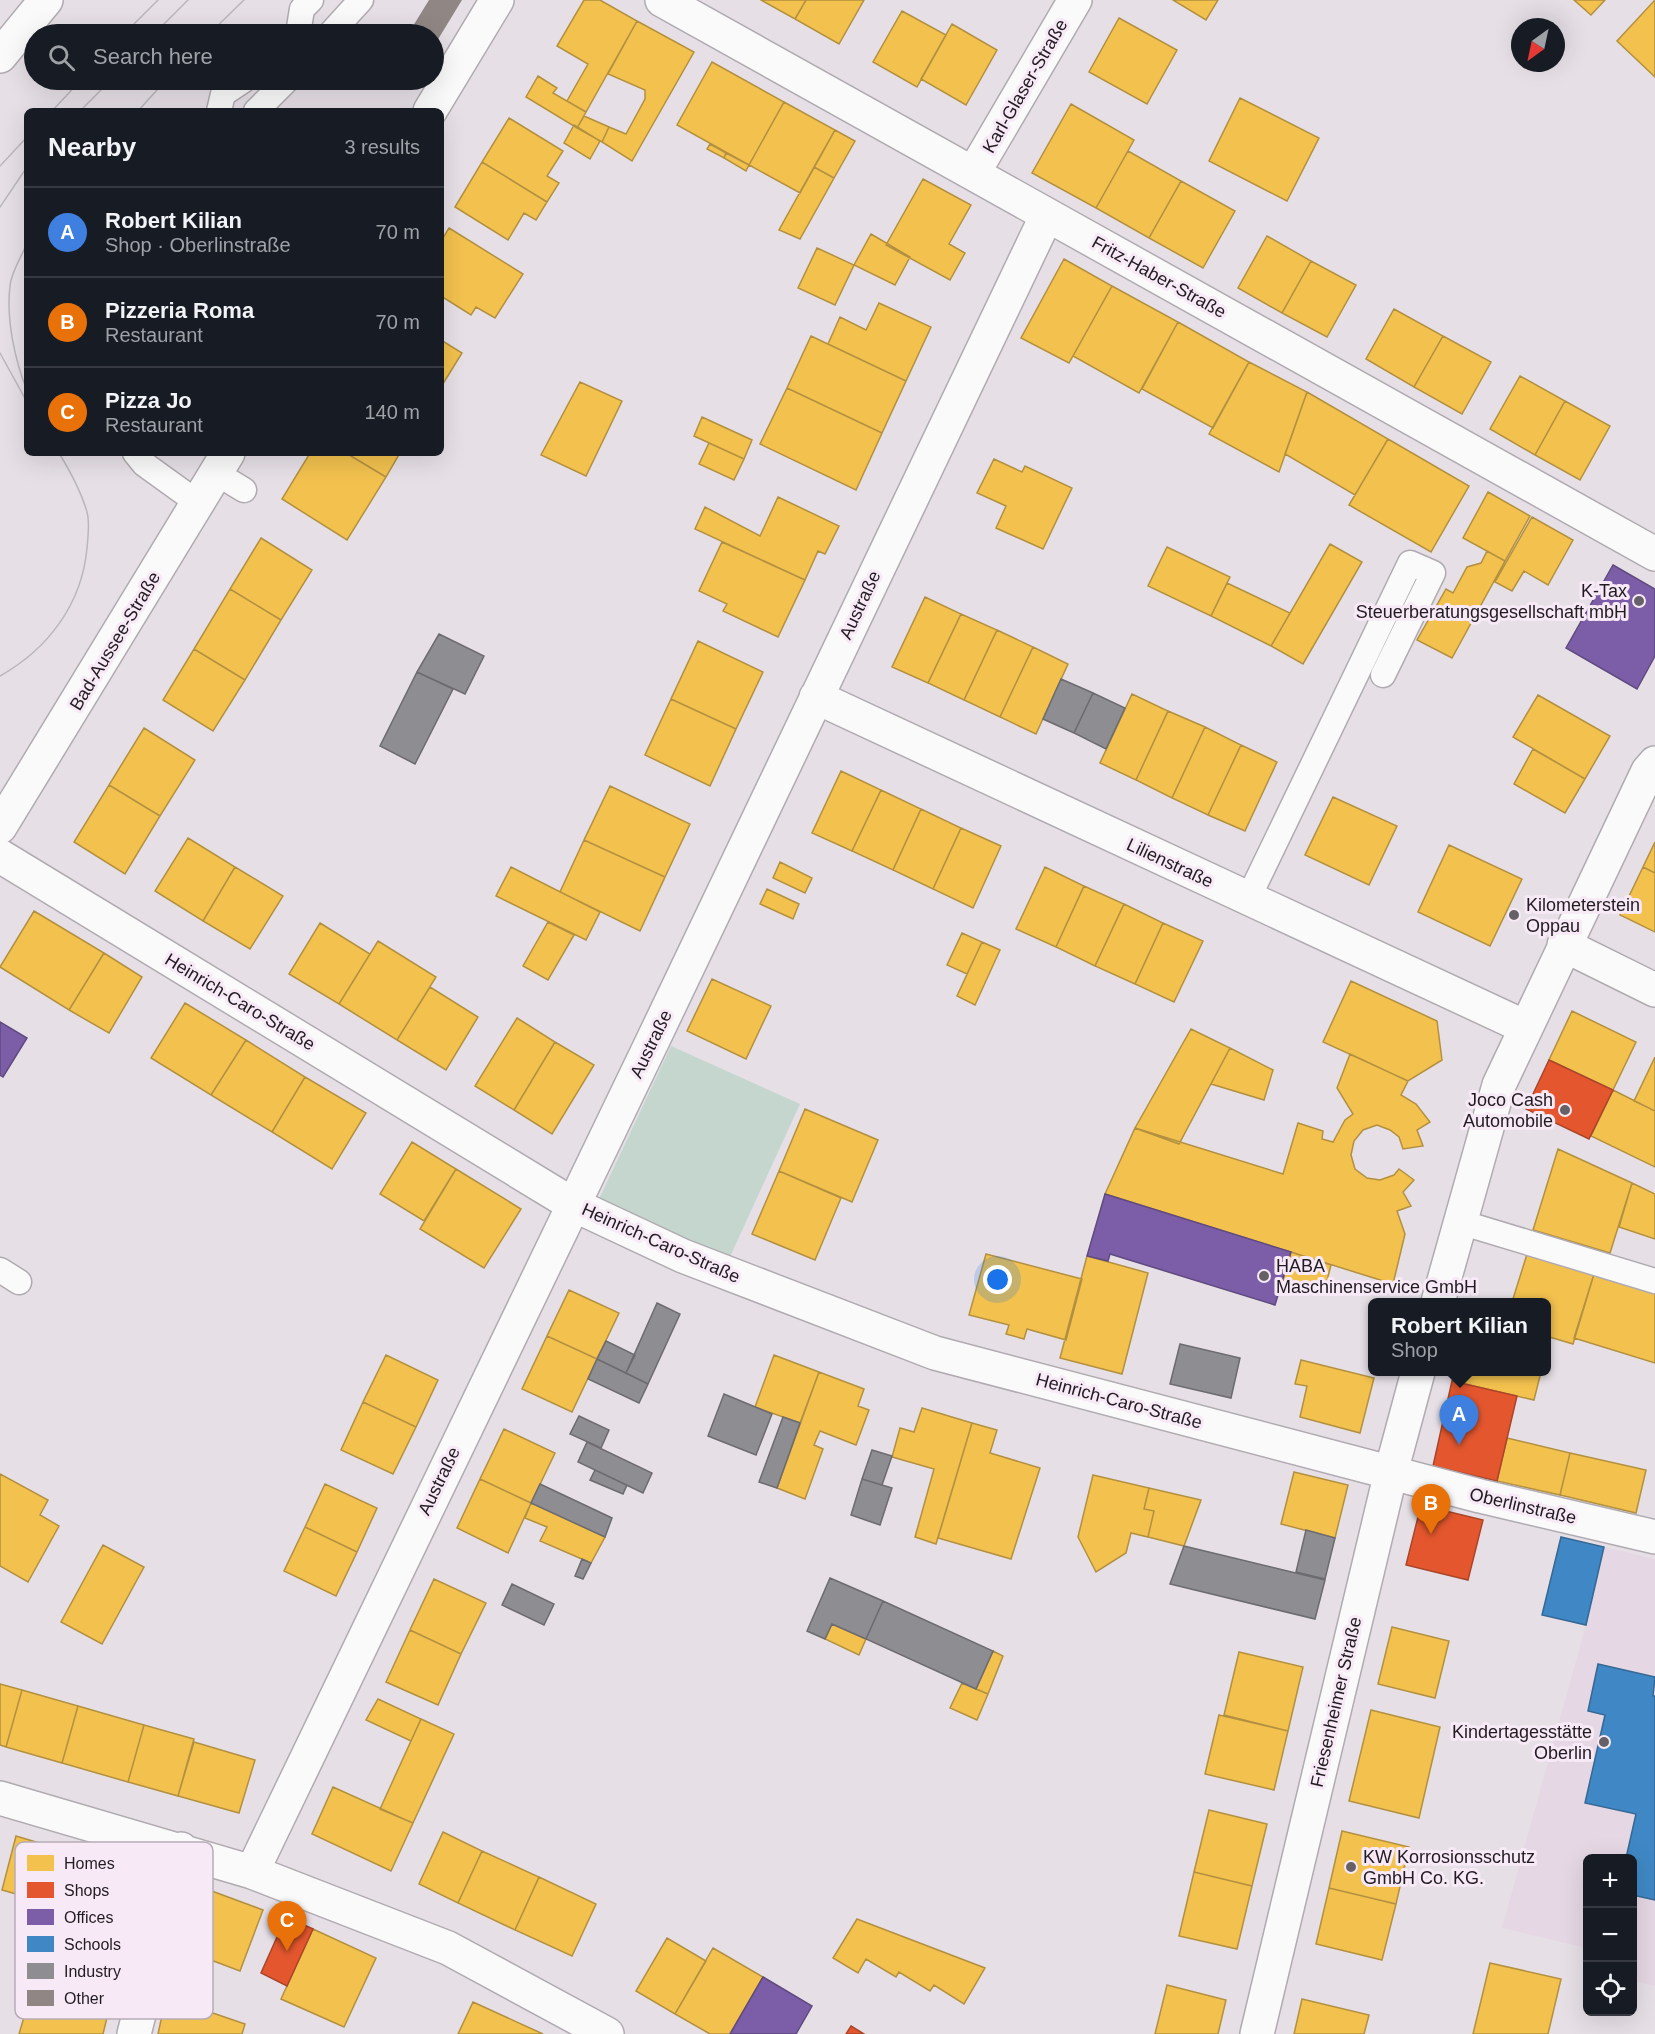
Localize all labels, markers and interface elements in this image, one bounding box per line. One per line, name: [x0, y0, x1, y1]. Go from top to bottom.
street label: Karl-Glaser-Straße: [979, 16, 1071, 156]
north arrow: [1511, 18, 1565, 72]
search box: [24, 24, 444, 90]
icon: search: [45, 41, 78, 74]
text: Search here: [93, 44, 213, 69]
text: Nearby: [48, 132, 136, 162]
text: 3 results: [344, 136, 420, 158]
text: Robert Kilian: [105, 208, 242, 233]
text: A: [60, 221, 75, 243]
text: 70 m: [376, 221, 420, 243]
street label: Fritz-Haber-Straße: [1089, 232, 1229, 322]
text: Shop · Oberlinstraße: [105, 234, 291, 256]
text: Pizzeria Roma: [105, 298, 254, 323]
text: B: [60, 311, 75, 333]
text: 70 m: [376, 311, 420, 333]
text: Restaurant: [105, 324, 203, 346]
text: Pizza Jo: [105, 388, 192, 413]
text: C: [60, 401, 75, 423]
text: 140 m: [364, 401, 420, 423]
text: Restaurant: [105, 414, 203, 436]
street label: Bad-Aussee-Straße: [66, 568, 164, 714]
street label: Austraße: [836, 568, 884, 642]
place label: K-Tax Steuerberatungsgesellschaft mbH: [1356, 581, 1627, 622]
marker: K-Tax Steuerberatungsgesellschaft mbH: [1632, 594, 1646, 608]
street label: Lilienstraße: [1124, 834, 1216, 892]
place label: Kilometerstein Oppau: [1526, 895, 1640, 936]
marker: Kilometerstein Oppau: [1507, 908, 1521, 922]
street label: Heinrich-Caro-Straße: [162, 949, 318, 1055]
street label: Austraße: [626, 1007, 676, 1081]
place label: Joco Cash Automobile: [1463, 1090, 1553, 1131]
marker: Joco Cash Automobile: [1558, 1103, 1572, 1117]
street label: Heinrich-Caro-Straße: [579, 1199, 743, 1287]
place label: HABA Maschinenservice GmbH: [1276, 1256, 1477, 1297]
your location: [983, 1265, 1012, 1294]
marker: HABA Maschinenservice GmbH: [1257, 1269, 1271, 1283]
popup: [1368, 1298, 1551, 1376]
text: Robert Kilian: [1391, 1313, 1528, 1338]
text: Shop: [1391, 1339, 1438, 1361]
street label: Heinrich-Caro-Straße: [1034, 1369, 1204, 1433]
pin: A: [1440, 1396, 1478, 1445]
street label: Austraße: [414, 1444, 464, 1518]
pin: B: [1412, 1484, 1450, 1534]
street label: Oberlinstraße: [1468, 1484, 1578, 1528]
street label: Friesenheimer Straße: [1307, 1615, 1365, 1789]
place label: Kindertagesstätte Oberlin: [1452, 1722, 1592, 1763]
marker: Kindertagesstätte Oberlin: [1597, 1735, 1611, 1749]
legend: [15, 1842, 213, 2019]
place label: KW Korrosionsschutz GmbH Co. KG.: [1363, 1847, 1535, 1888]
map controls: [1583, 1854, 1637, 2016]
button: +: [1583, 1854, 1637, 1908]
text: Homes: [64, 1855, 115, 1872]
marker: KW Korrosionsschutz GmbH Co. KG.: [1344, 1860, 1358, 1874]
text: Shops: [64, 1882, 109, 1899]
pin: C: [268, 1902, 306, 1951]
button: −: [1583, 1908, 1637, 1962]
text: Offices: [64, 1909, 114, 1926]
text: Schools: [64, 1936, 121, 1953]
button: locate: [1583, 1962, 1637, 2016]
text: Industry: [64, 1963, 121, 1980]
text: Other: [64, 1990, 105, 2007]

